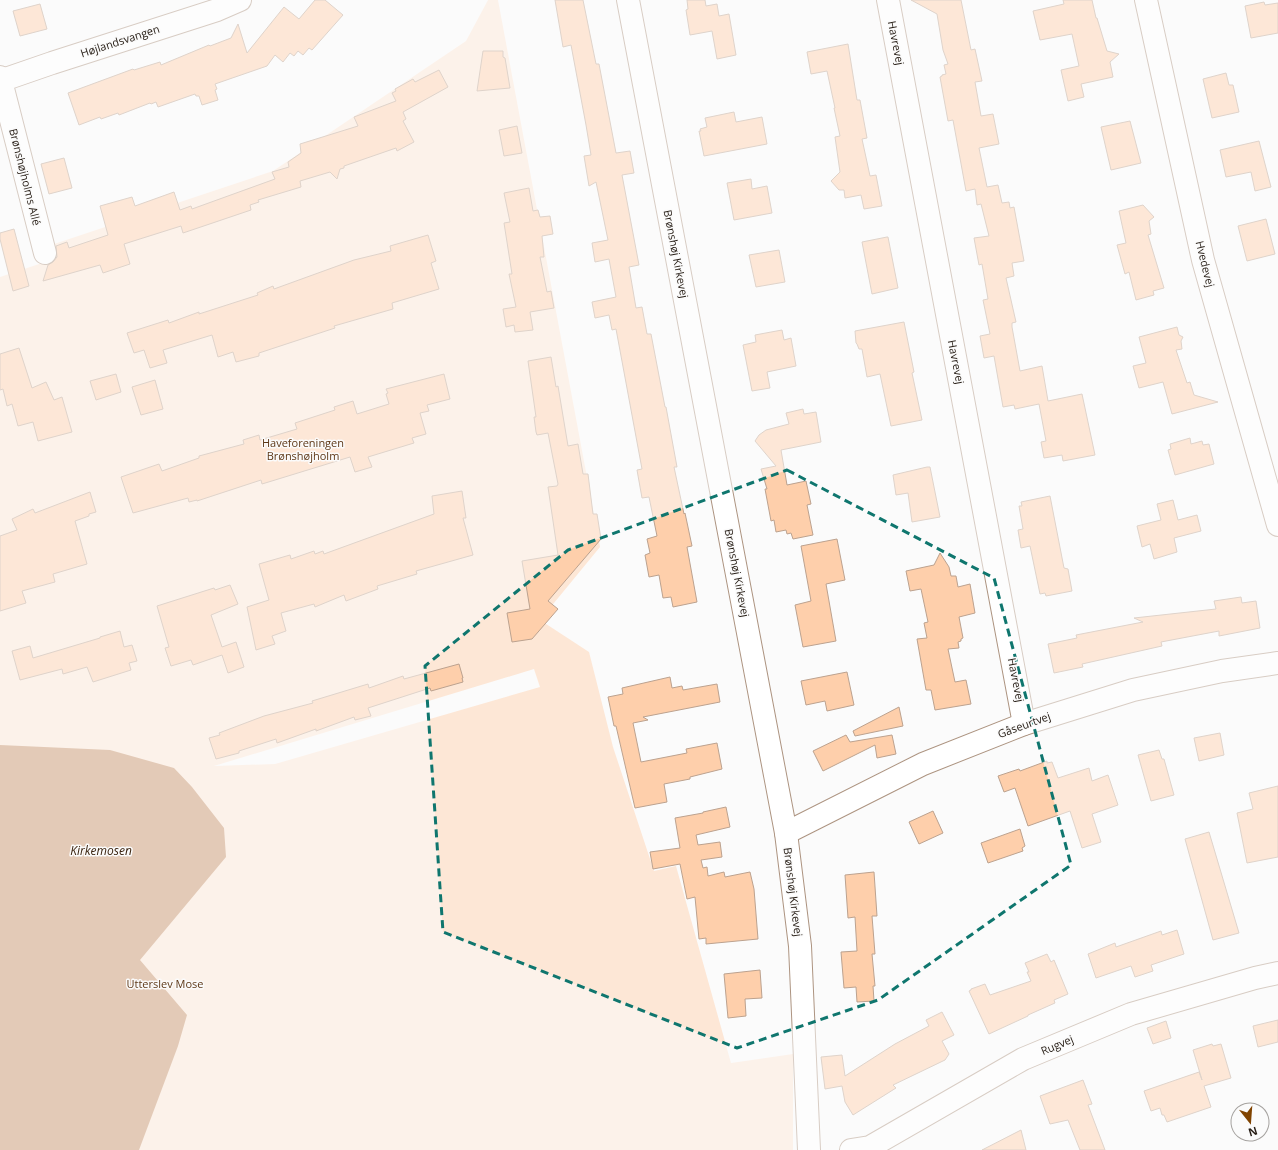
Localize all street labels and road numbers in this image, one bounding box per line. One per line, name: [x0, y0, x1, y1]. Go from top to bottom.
street label: Havrevej: [885, 19, 908, 66]
street label: Højlandsvangen: [78, 21, 161, 60]
street label: Brønshøjholms Allé: [6, 127, 45, 227]
street label: Brønshøj Kirkevej: [661, 208, 692, 299]
street label: Hvedevej: [1193, 239, 1218, 289]
street label: Havrevej: [945, 338, 968, 385]
street label: Brønshøj Kirkevej: [722, 527, 753, 618]
street label: Havrevej: [1005, 656, 1028, 703]
street label: Gåseurtvej: [995, 708, 1052, 741]
street label: Brønshøj Kirkevej: [781, 847, 806, 937]
street label: Rugvej: [1038, 1031, 1075, 1058]

